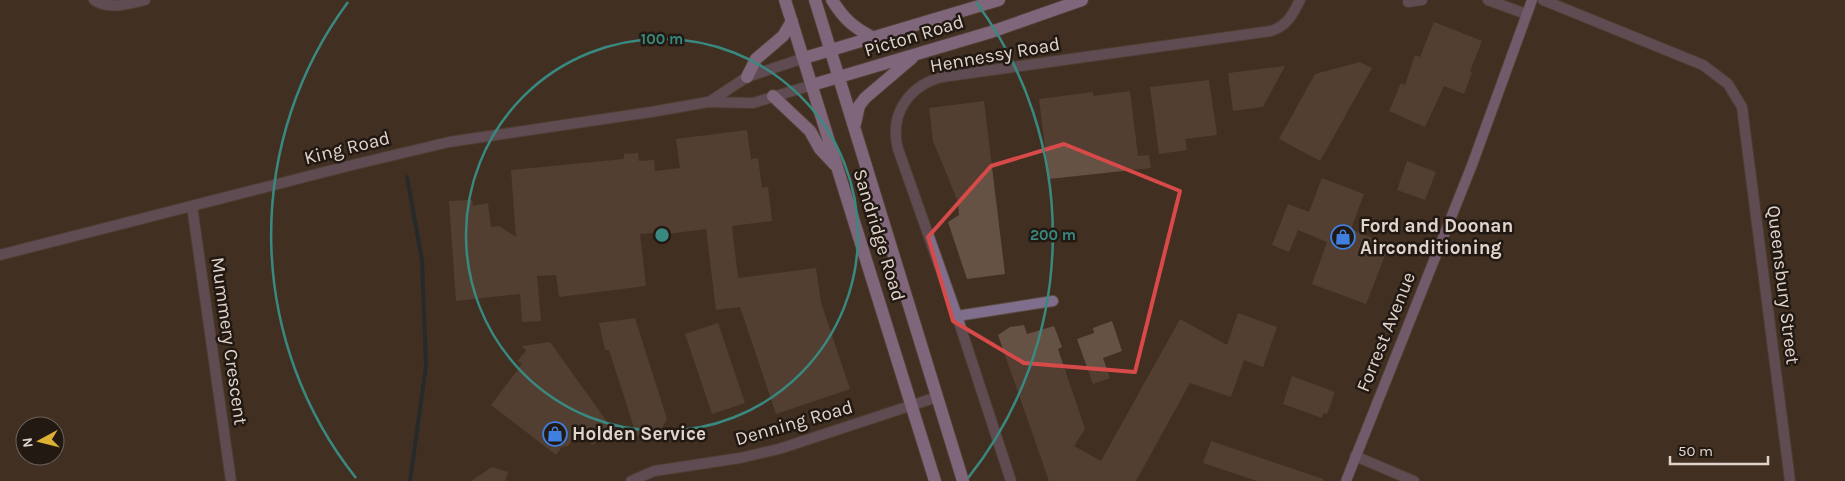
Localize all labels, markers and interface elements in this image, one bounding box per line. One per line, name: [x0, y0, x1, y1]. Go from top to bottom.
street label: Picton Road: [861, 10, 967, 62]
text: 100 m: [641, 30, 683, 48]
street label: Hennessy Road: [928, 33, 1062, 77]
street label: King Road: [302, 127, 392, 169]
street label: Sandridge Road: [848, 166, 910, 304]
street label: Queensbury Street: [1762, 204, 1804, 366]
place label: Ford and Doonan Airconditioning: [1360, 215, 1513, 259]
shop icon: Ford and Doonan Airconditioning: [1330, 224, 1356, 250]
centre of rings: [653, 226, 671, 244]
text: 200 m: [1030, 226, 1076, 244]
street label: Mummery Crescent: [206, 256, 252, 426]
street label: Forrest Avenue: [1352, 269, 1420, 395]
street label: Denning Road: [733, 396, 855, 450]
north arrow: [15, 416, 65, 466]
shop icon: Holden Service: [542, 421, 568, 447]
place label: Holden Service: [572, 423, 706, 445]
scale bar: [1670, 434, 1768, 466]
text: N: [19, 437, 37, 449]
text: 50 m: [1678, 442, 1713, 460]

